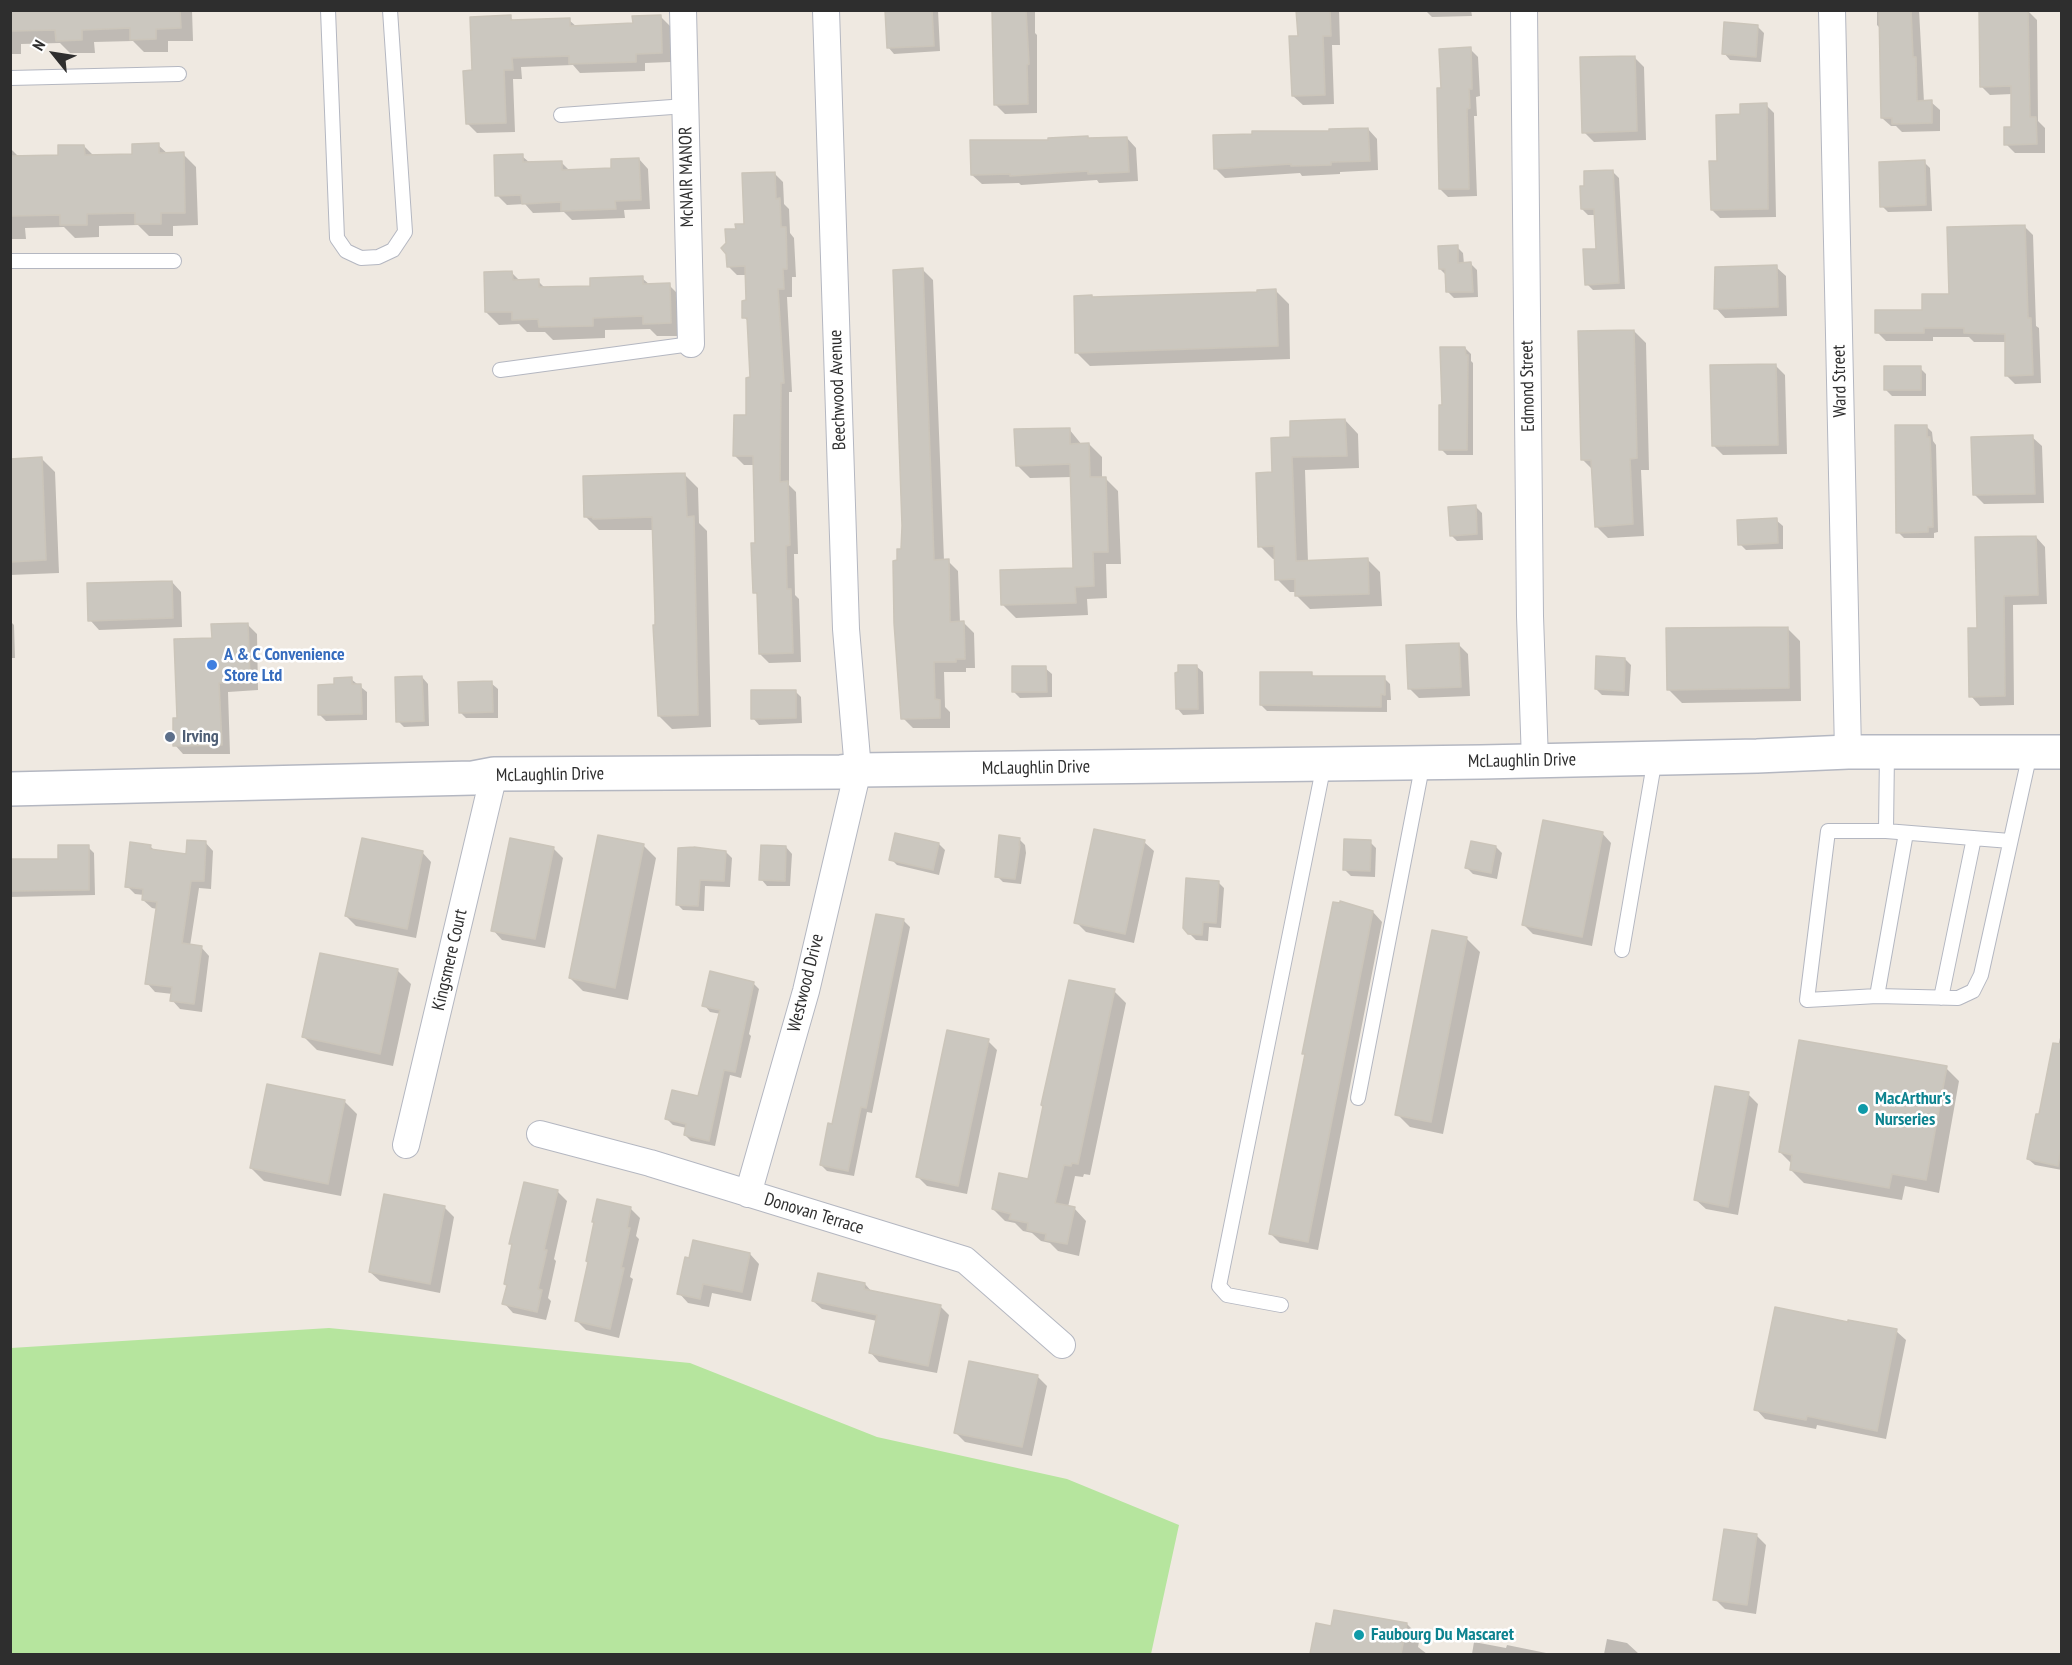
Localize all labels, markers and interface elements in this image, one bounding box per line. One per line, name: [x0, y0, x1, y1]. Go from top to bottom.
north arrow: [24, 24, 84, 84]
text: N: [28, 36, 49, 54]
street label: McNAIR MANOR: [675, 126, 699, 228]
street label: Beechwood Avenue: [825, 329, 851, 451]
street label: Edmond Street: [1516, 340, 1540, 432]
street label: Ward Street: [1829, 345, 1851, 417]
place label: A & C Convenience Store Ltd: [224, 644, 345, 686]
marker: A & C Convenience Store Ltd: [205, 658, 219, 672]
place label: Irving: [182, 726, 219, 748]
marker: Irving: [163, 730, 177, 744]
street label: McLaughlin Drive: [1468, 749, 1576, 773]
street label: McLaughlin Drive: [982, 756, 1090, 780]
street label: McLaughlin Drive: [496, 763, 604, 787]
street label: Kingsmere Court: [428, 907, 472, 1013]
street label: Westwood Drive: [783, 932, 829, 1034]
place label: MacArthur's Nurseries: [1875, 1088, 1951, 1130]
marker: MacArthur's Nurseries: [1856, 1102, 1870, 1116]
street label: Donovan Terrace: [762, 1189, 866, 1239]
place label: Faubourg Du Mascaret: [1371, 1624, 1514, 1646]
marker: Faubourg Du Mascaret: [1352, 1628, 1366, 1642]

